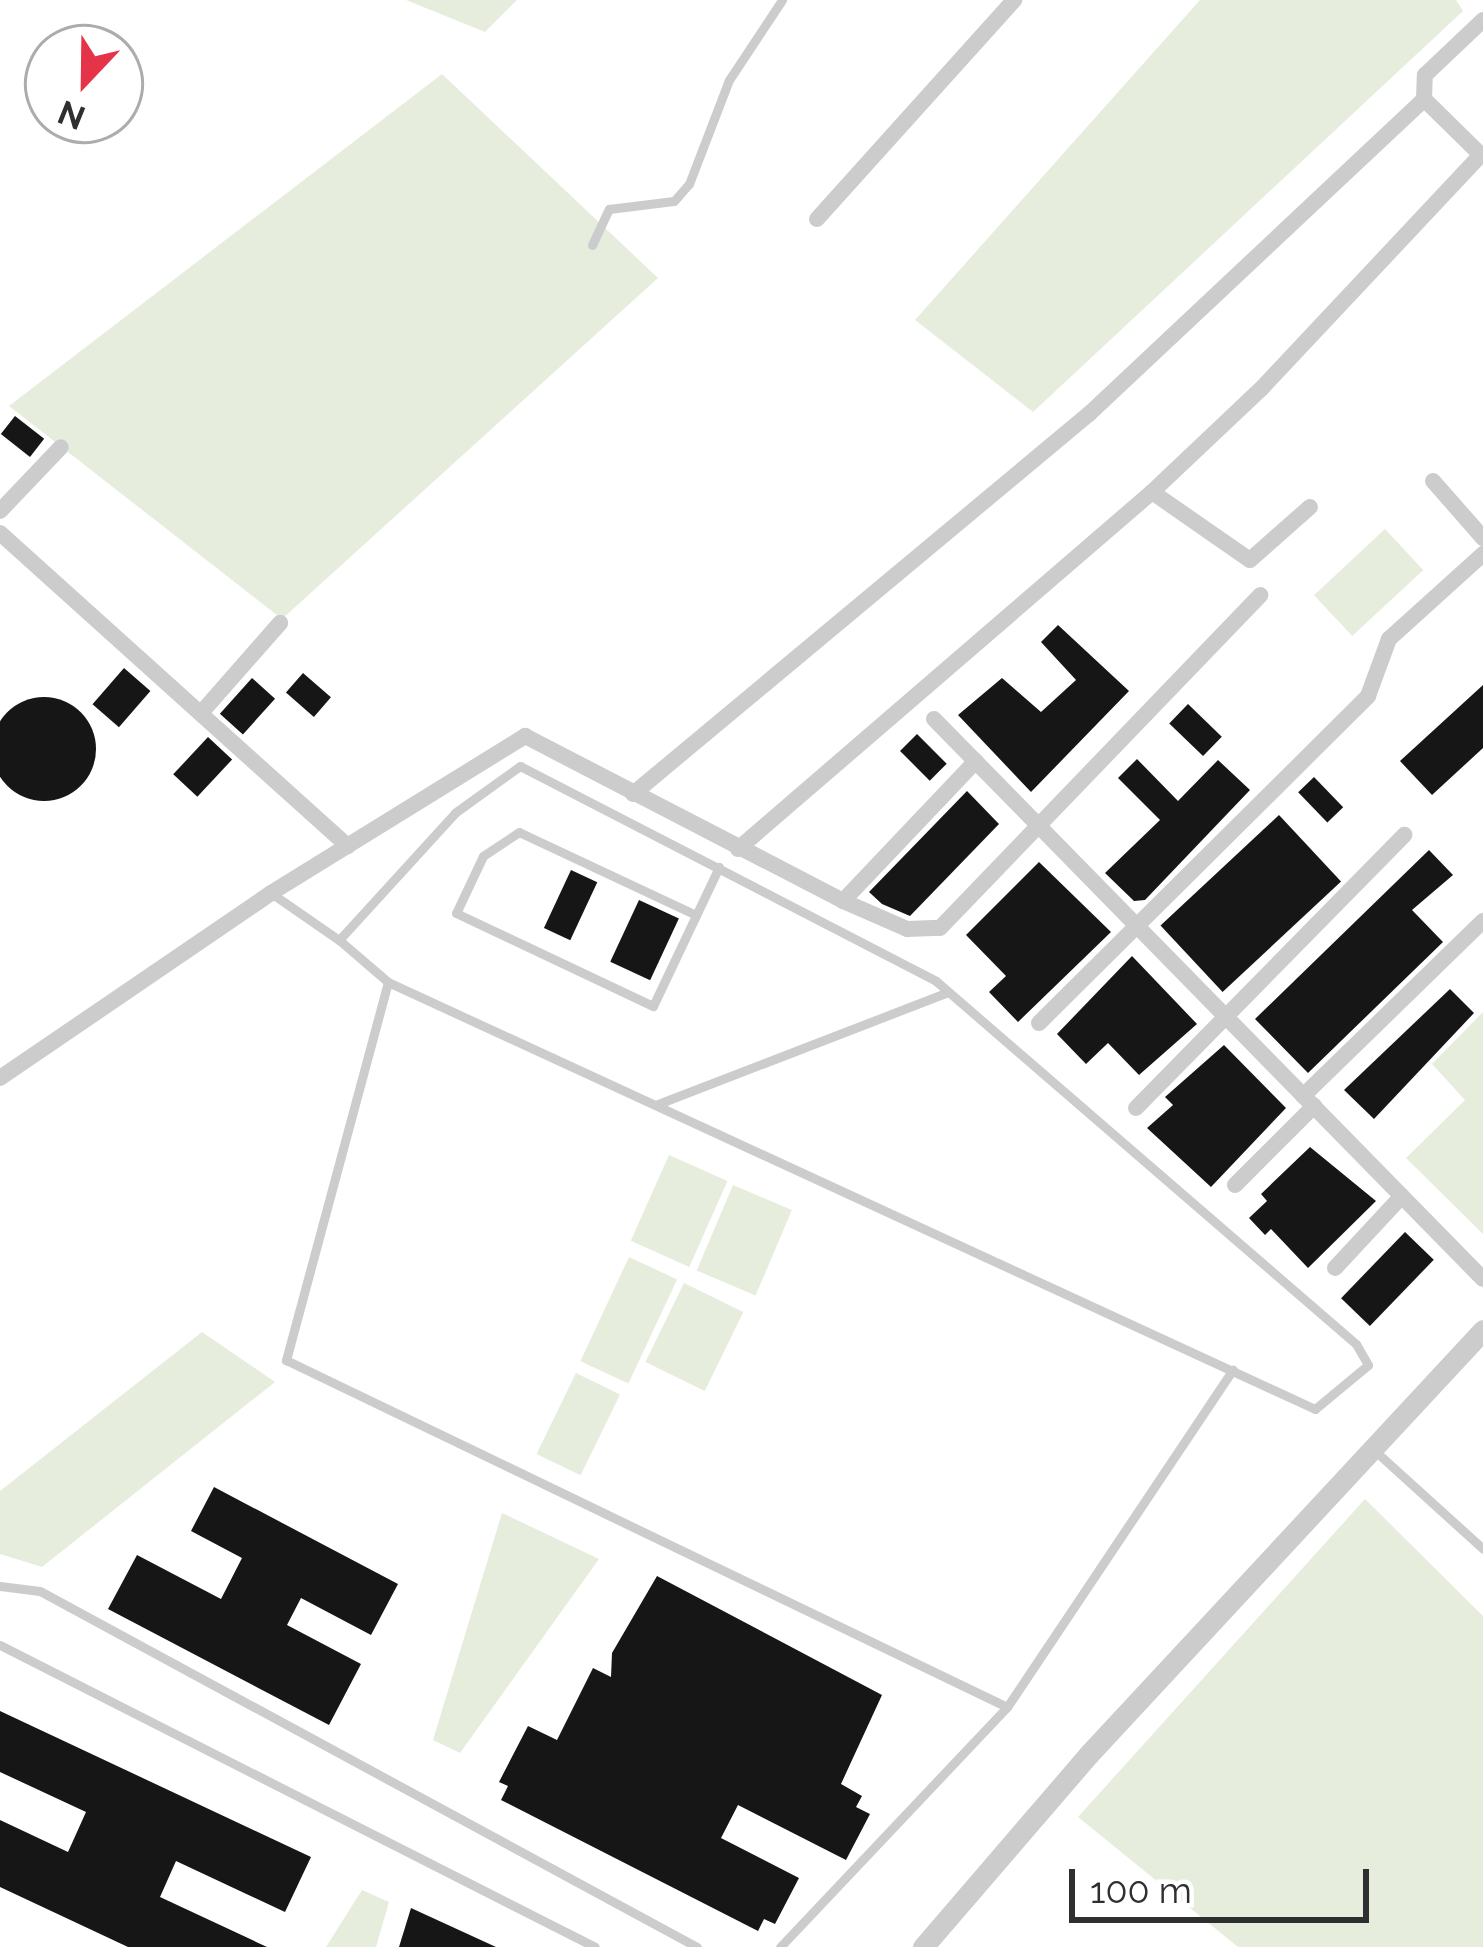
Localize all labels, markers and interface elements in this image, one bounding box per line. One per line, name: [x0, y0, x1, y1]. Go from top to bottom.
north arrow: [24, 24, 144, 144]
text: N: [52, 92, 90, 138]
scale bar: [1075, 1845, 1375, 1919]
text: 100 m: [1090, 1869, 1192, 1911]

